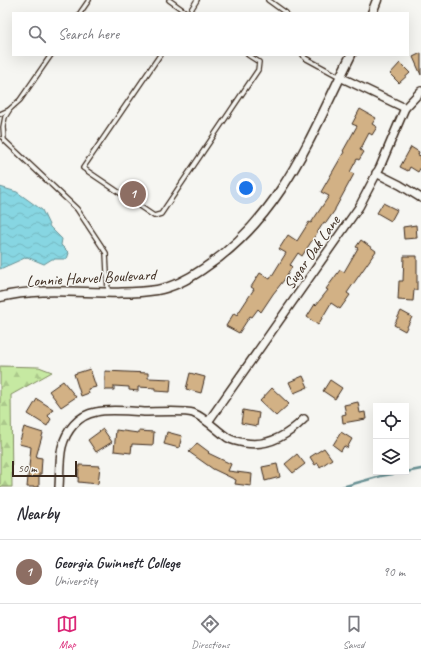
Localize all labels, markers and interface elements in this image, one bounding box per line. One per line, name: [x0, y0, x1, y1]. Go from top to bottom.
search box: [12, 12, 409, 56]
icon: search: [26, 23, 48, 45]
text: Search here: [58, 25, 119, 44]
your location: [236, 178, 256, 198]
pin: 1: [120, 179, 146, 209]
street label: Sugar Oak Lane: [279, 210, 346, 293]
street label: Lonnie Harvel Boulevard: [26, 264, 159, 291]
map controls: [373, 403, 409, 475]
button: locate: [373, 403, 409, 439]
button: layers: [373, 439, 409, 475]
scale bar: [12, 459, 77, 478]
text: 50 m: [18, 461, 37, 475]
text: Nearby: [16, 503, 59, 524]
text: Georgia Gwinnett College: [54, 554, 180, 573]
text: 1: [26, 564, 32, 580]
text: 90 m: [383, 564, 405, 580]
text: University: [54, 573, 97, 589]
tab: Map: [56, 613, 78, 651]
tab: Directions: [191, 613, 230, 651]
tab: Saved: [343, 613, 365, 651]

